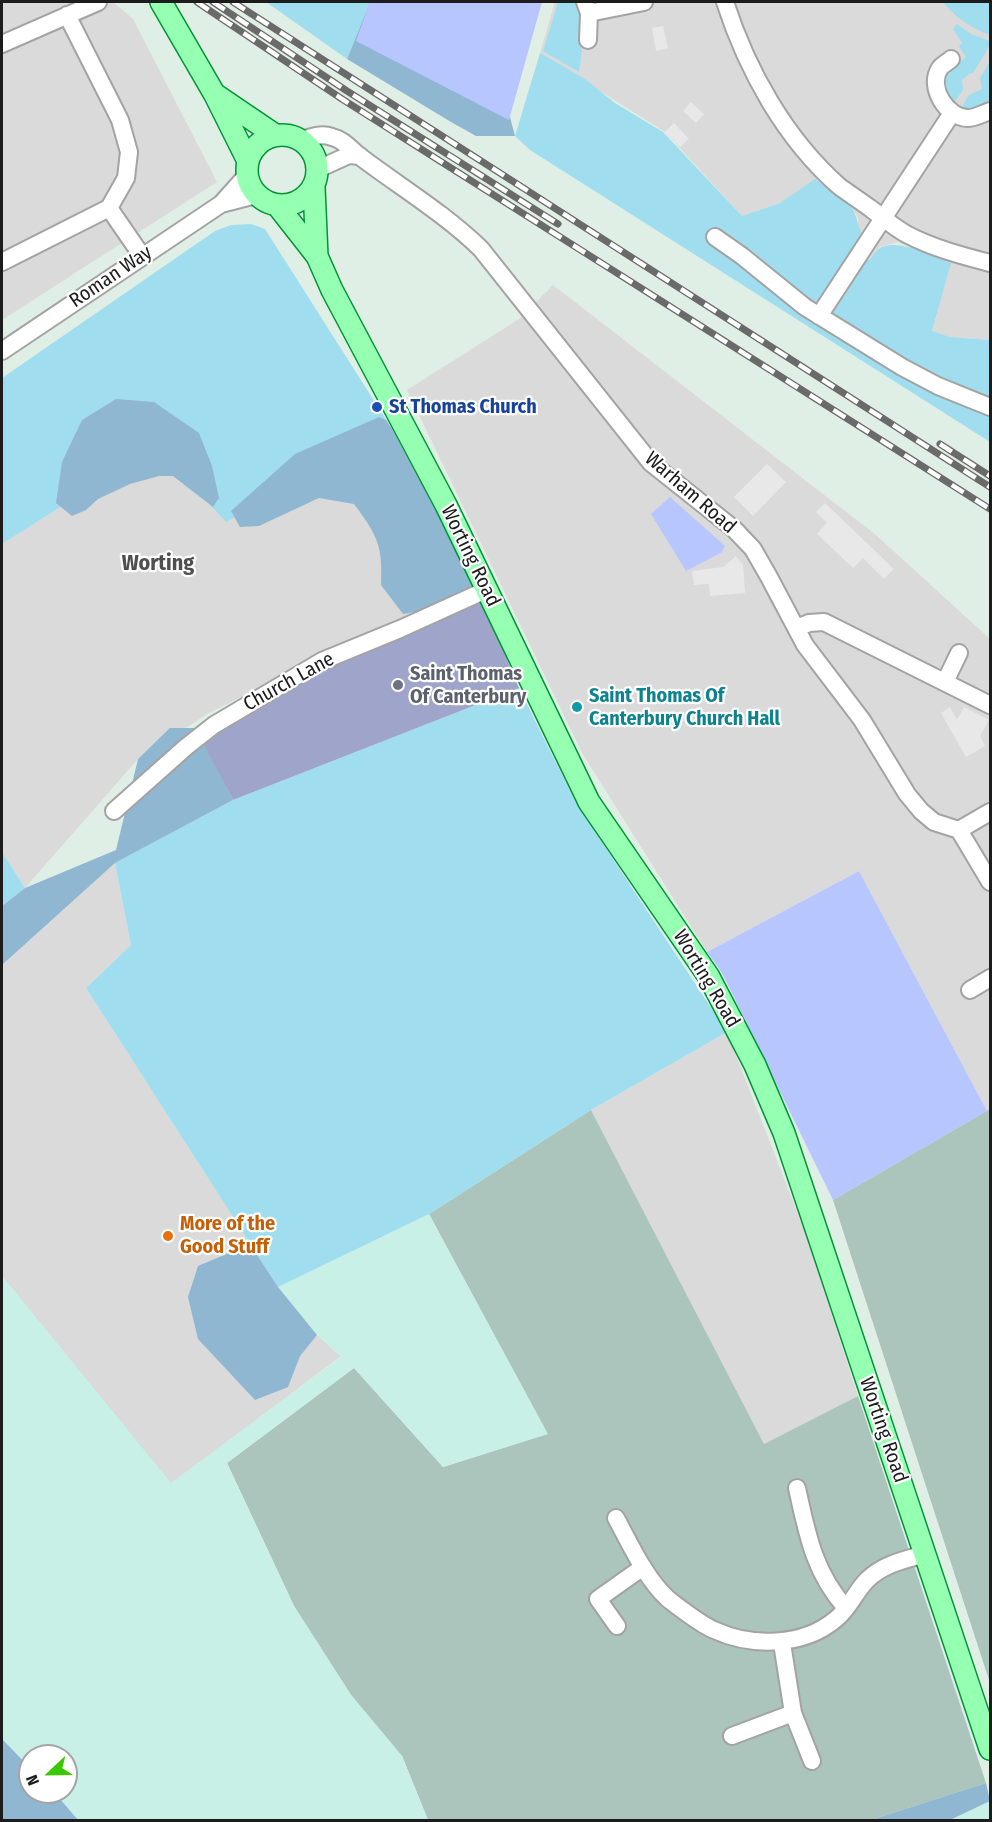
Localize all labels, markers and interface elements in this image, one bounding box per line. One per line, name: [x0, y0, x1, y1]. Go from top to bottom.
street label: Roman Way: [65, 241, 157, 313]
place label: St Thomas Church: [389, 395, 537, 419]
marker: St Thomas Church: [370, 400, 384, 414]
street label: Warham Road: [639, 447, 741, 539]
street label: Worting Road: [435, 501, 505, 611]
district label: Worting: [122, 551, 194, 577]
street label: Church Lane: [239, 647, 339, 717]
place label: Saint Thomas Of Canterbury: [410, 662, 526, 709]
marker: Saint Thomas Of Canterbury: [391, 678, 405, 692]
place label: Saint Thomas Of Canterbury Church Hall: [589, 684, 780, 731]
marker: Saint Thomas Of Canterbury Church Hall: [570, 700, 584, 714]
street label: Worting Road: [667, 926, 745, 1032]
place label: More of the Good Stuff: [180, 1212, 275, 1259]
marker: More of the Good Stuff: [161, 1229, 175, 1243]
street label: Worting Road: [854, 1374, 912, 1486]
north arrow: [18, 1744, 78, 1804]
text: N: [22, 1772, 43, 1788]

